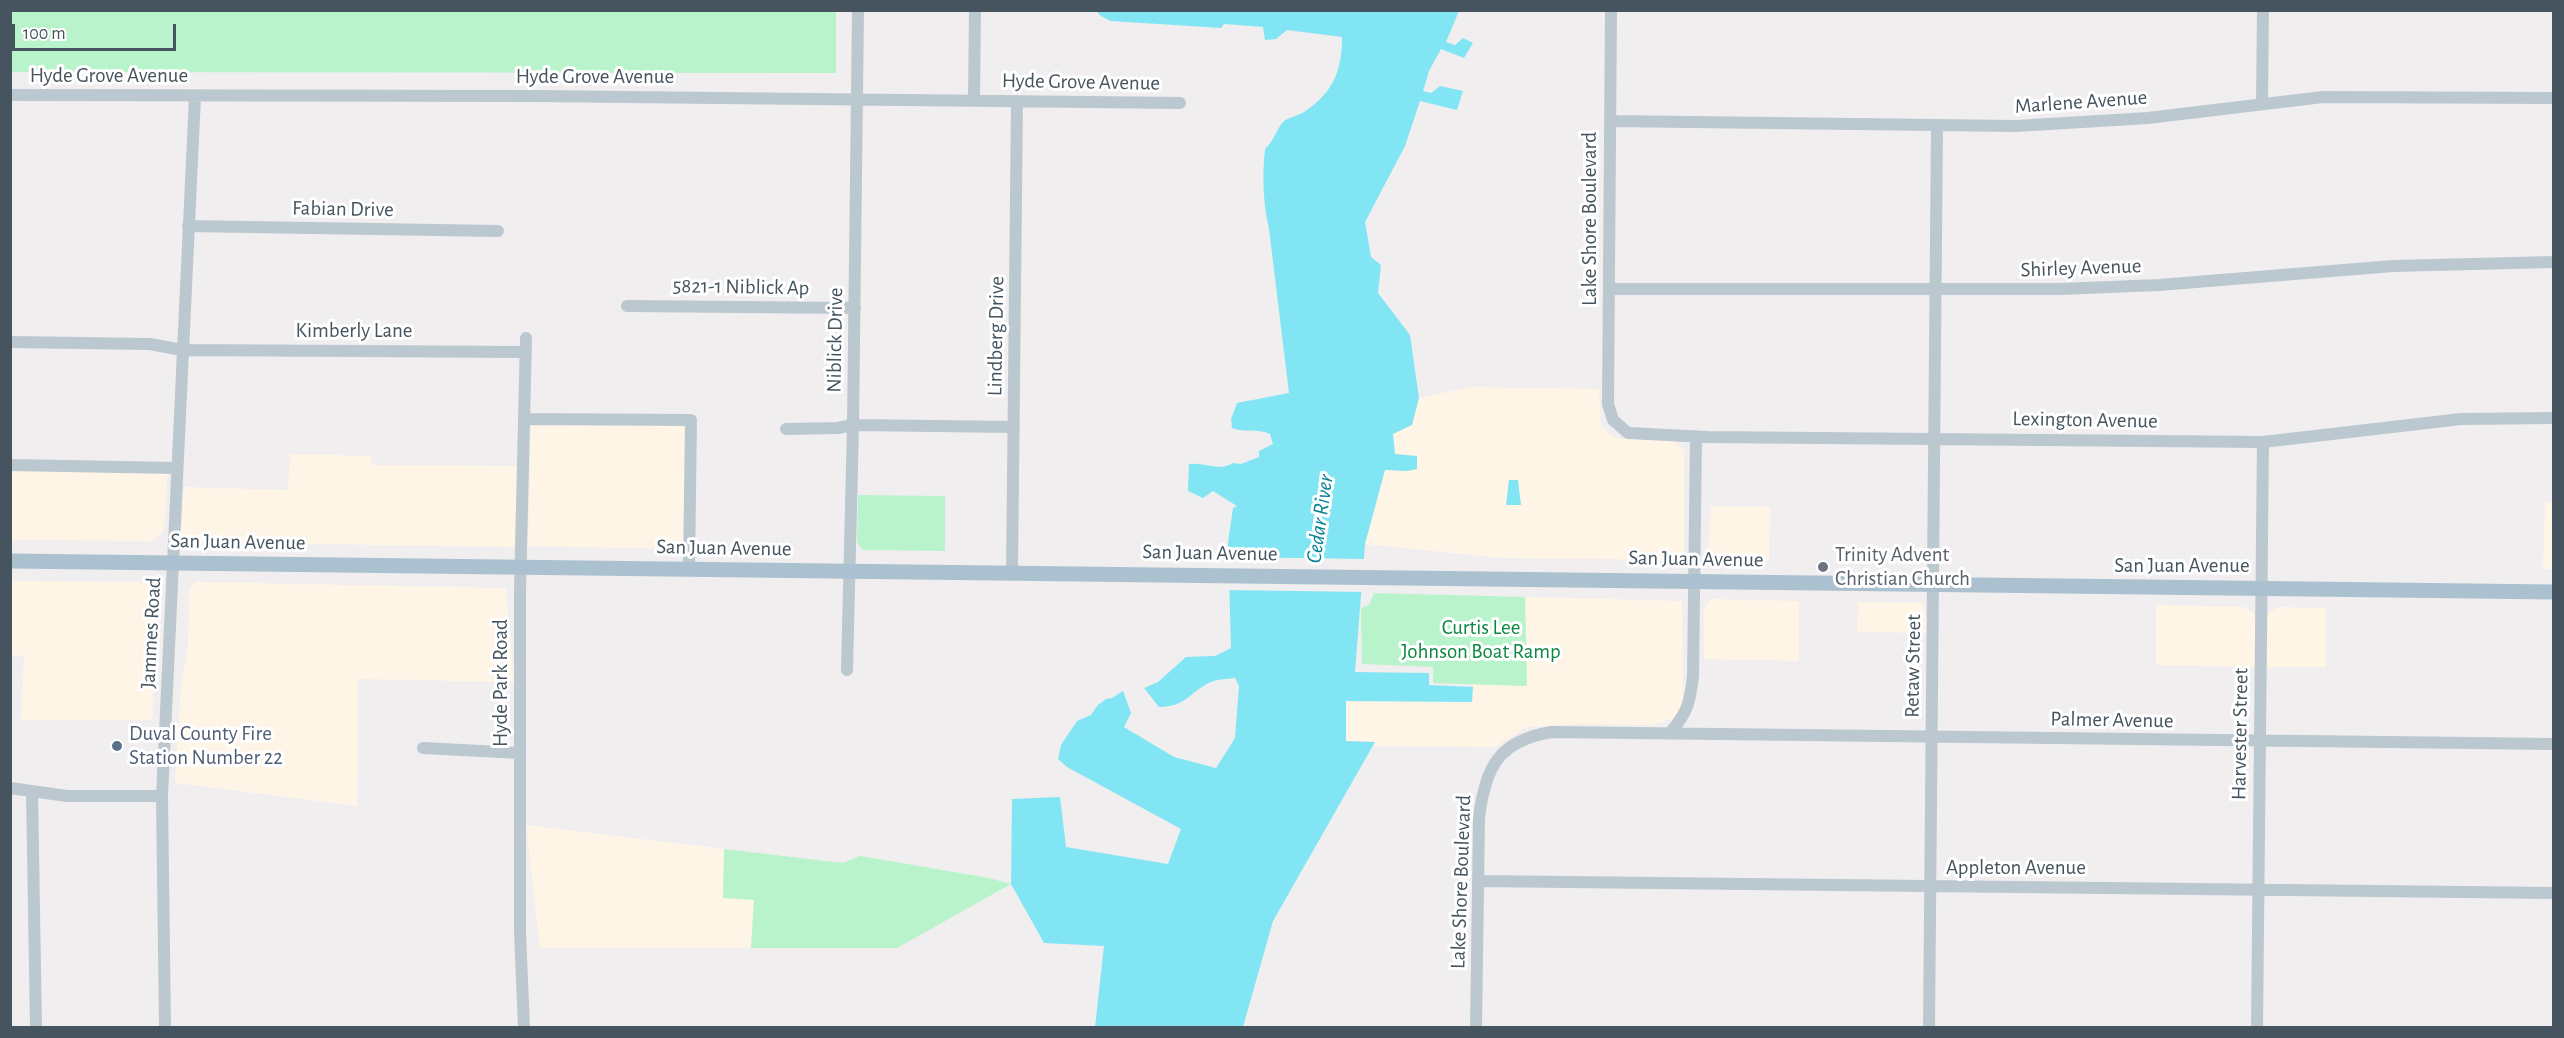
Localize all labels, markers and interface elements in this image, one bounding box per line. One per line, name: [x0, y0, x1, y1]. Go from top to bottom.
scale bar: [15, 12, 178, 50]
text: 100 m: [23, 25, 66, 43]
street label: Hyde Grove Avenue: [30, 63, 188, 89]
street label: Hyde Grove Avenue: [516, 64, 674, 90]
street label: Hyde Grove Avenue: [1002, 68, 1160, 96]
street label: Marlene Avenue: [2014, 85, 2148, 119]
street label: Lake Shore Boulevard: [1577, 132, 1603, 306]
street label: Fabian Drive: [292, 196, 394, 222]
street label: Shirley Avenue: [2020, 253, 2142, 283]
street label: 5821-1 Niblick Ap: [672, 273, 810, 301]
street label: Lindberg Drive: [982, 276, 1010, 396]
street label: Niblick Drive: [821, 287, 849, 393]
street label: Kimberly Lane: [296, 318, 412, 344]
street label: Lexington Avenue: [2012, 406, 2158, 434]
water label: Cedar River: [1301, 473, 1339, 565]
street label: San Juan Avenue: [170, 528, 306, 556]
street label: San Juan Avenue: [656, 534, 792, 562]
street label: San Juan Avenue: [1142, 539, 1278, 567]
place label: Trinity Advent Christian Church: [1835, 542, 1970, 592]
street label: San Juan Avenue: [1628, 545, 1764, 573]
street label: San Juan Avenue: [2114, 553, 2250, 579]
marker: Trinity Advent Christian Church: [1816, 560, 1830, 574]
street label: Jammes Road: [135, 577, 167, 689]
street label: Retaw Street: [1899, 614, 1927, 718]
park label: Curtis Lee Johnson Boat Ramp: [1401, 615, 1561, 665]
street label: Hyde Park Road: [488, 619, 514, 747]
street label: Harvester Street: [2226, 668, 2254, 800]
street label: Palmer Avenue: [2050, 706, 2174, 734]
place label: Duval County Fire Station Number 22: [129, 721, 283, 771]
marker: Duval County Fire Station Number 22: [110, 739, 124, 753]
street label: Lake Shore Boulevard: [1445, 795, 1477, 969]
street label: Appleton Avenue: [1946, 855, 2086, 881]

